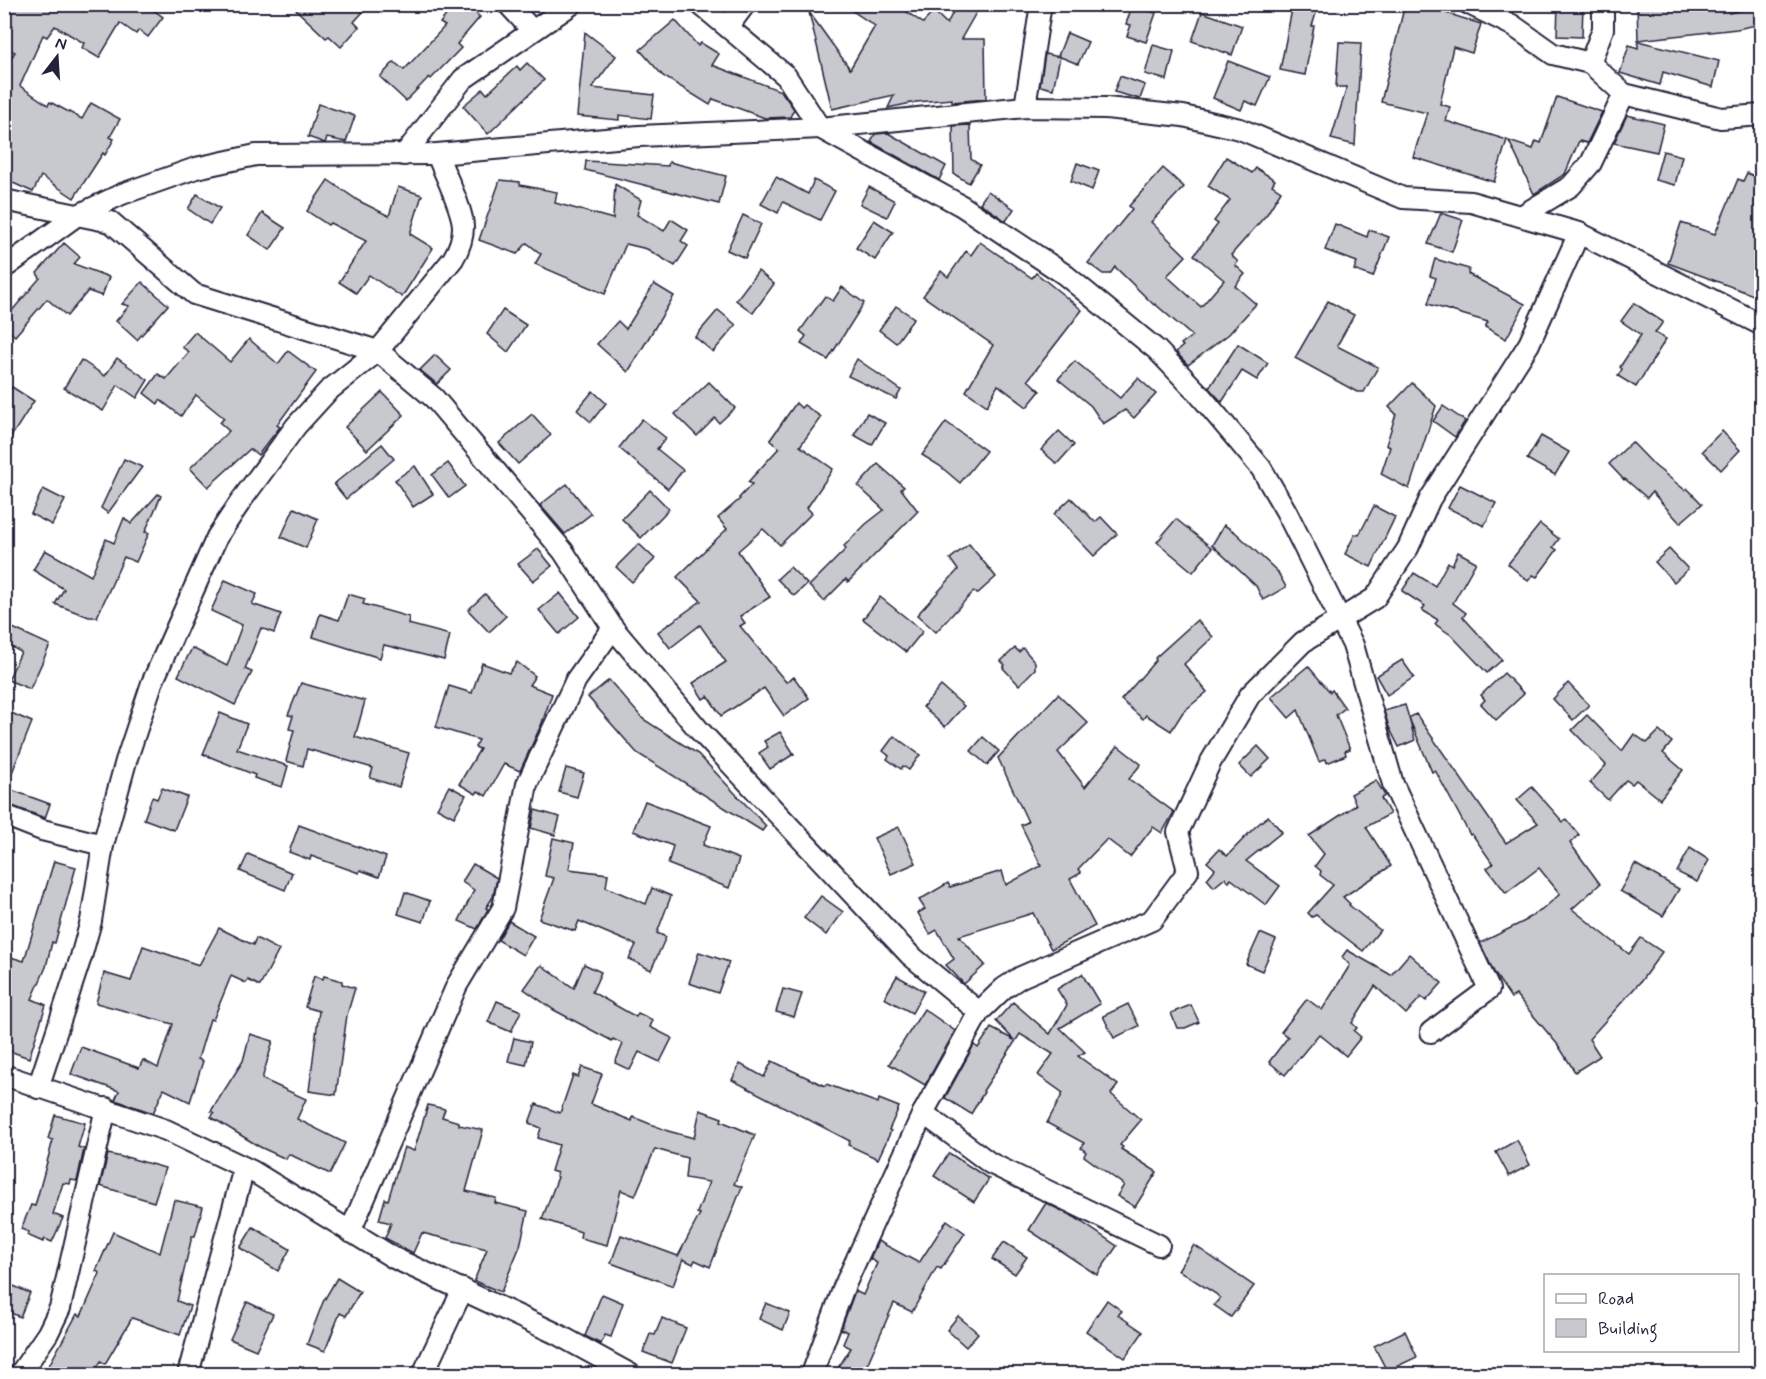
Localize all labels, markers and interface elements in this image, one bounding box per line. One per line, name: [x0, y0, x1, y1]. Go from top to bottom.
north arrow: [27, 27, 87, 87]
text: N: [53, 32, 69, 56]
legend: [1544, 1274, 1739, 1352]
text: Road: [1598, 1287, 1634, 1311]
text: Building: [1598, 1317, 1658, 1343]

